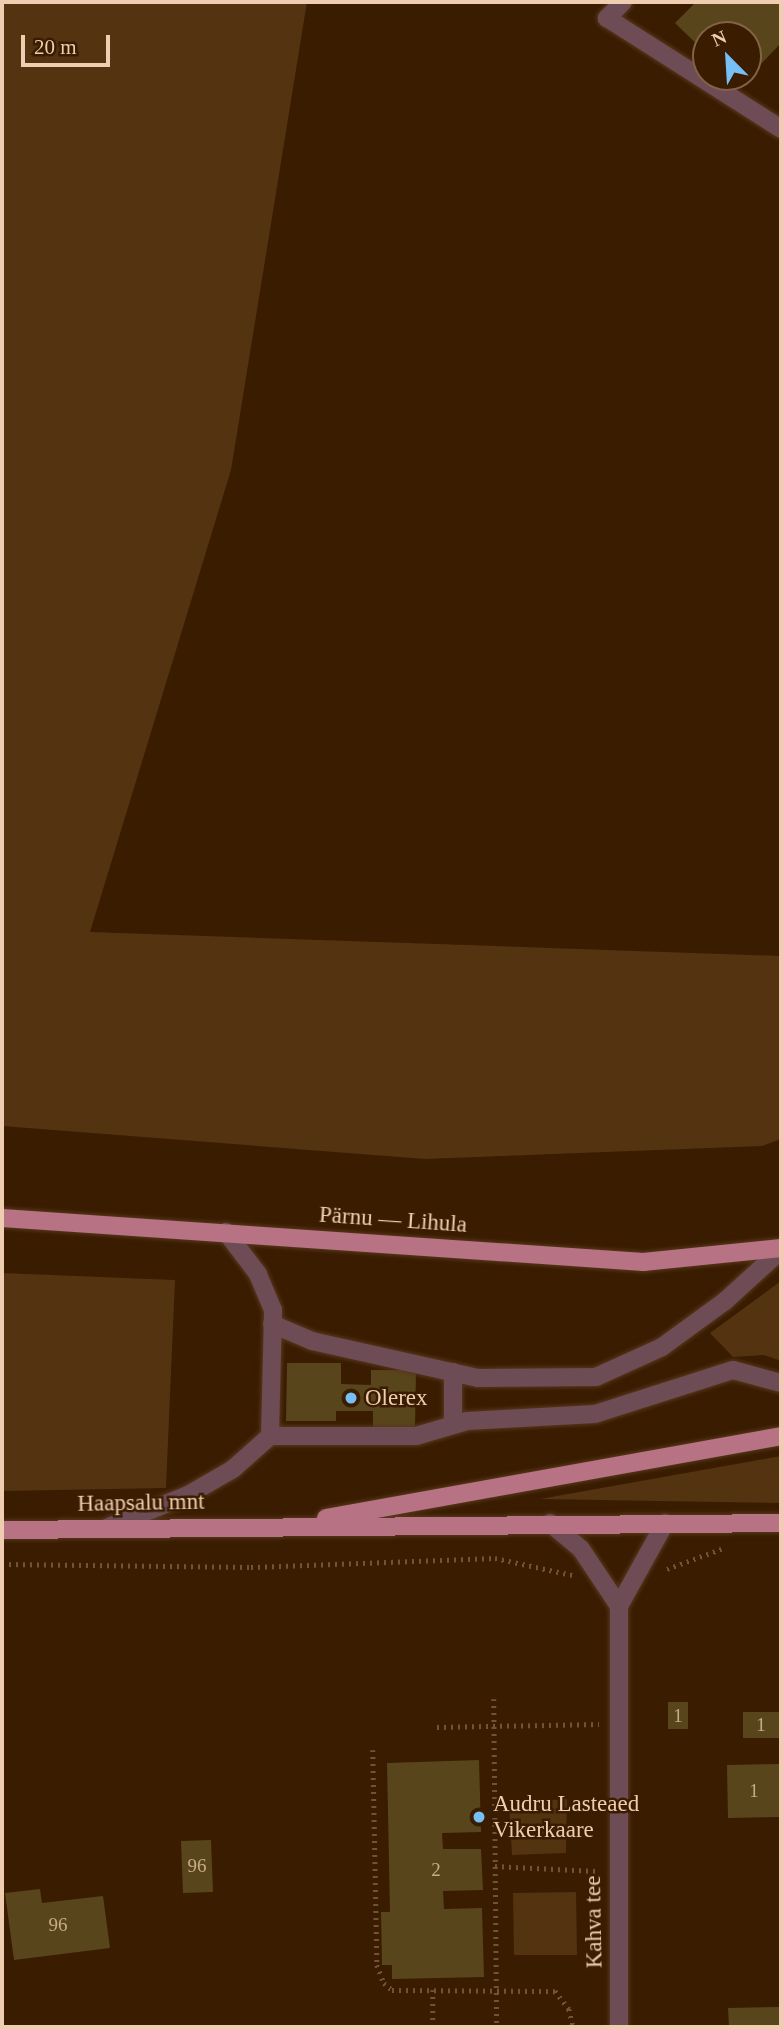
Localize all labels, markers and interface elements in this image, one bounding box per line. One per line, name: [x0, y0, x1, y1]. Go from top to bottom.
scale bar: [24, 21, 114, 65]
north arrow: [692, 21, 762, 91]
text: N: [709, 26, 730, 51]
text: 20 m: [34, 35, 77, 59]
street label: Pärnu — Lihula: [318, 1201, 468, 1239]
place label: Olerex: [365, 1384, 428, 1412]
marker: Olerex: [343, 1390, 359, 1406]
street label: Haapsalu mnt: [77, 1488, 205, 1518]
house number: 1: [673, 1705, 683, 1727]
house number: 1: [756, 1714, 766, 1736]
house number: 1: [749, 1780, 759, 1802]
place label: Audru Lasteaed Vikerkaare: [493, 1790, 639, 1844]
marker: Audru Lasteaed Vikerkaare: [471, 1809, 487, 1825]
house number: 96: [188, 1855, 206, 1877]
house number: 2: [431, 1859, 441, 1881]
street label: Kahva tee: [579, 1875, 609, 1969]
house number: 96: [48, 1914, 68, 1936]

